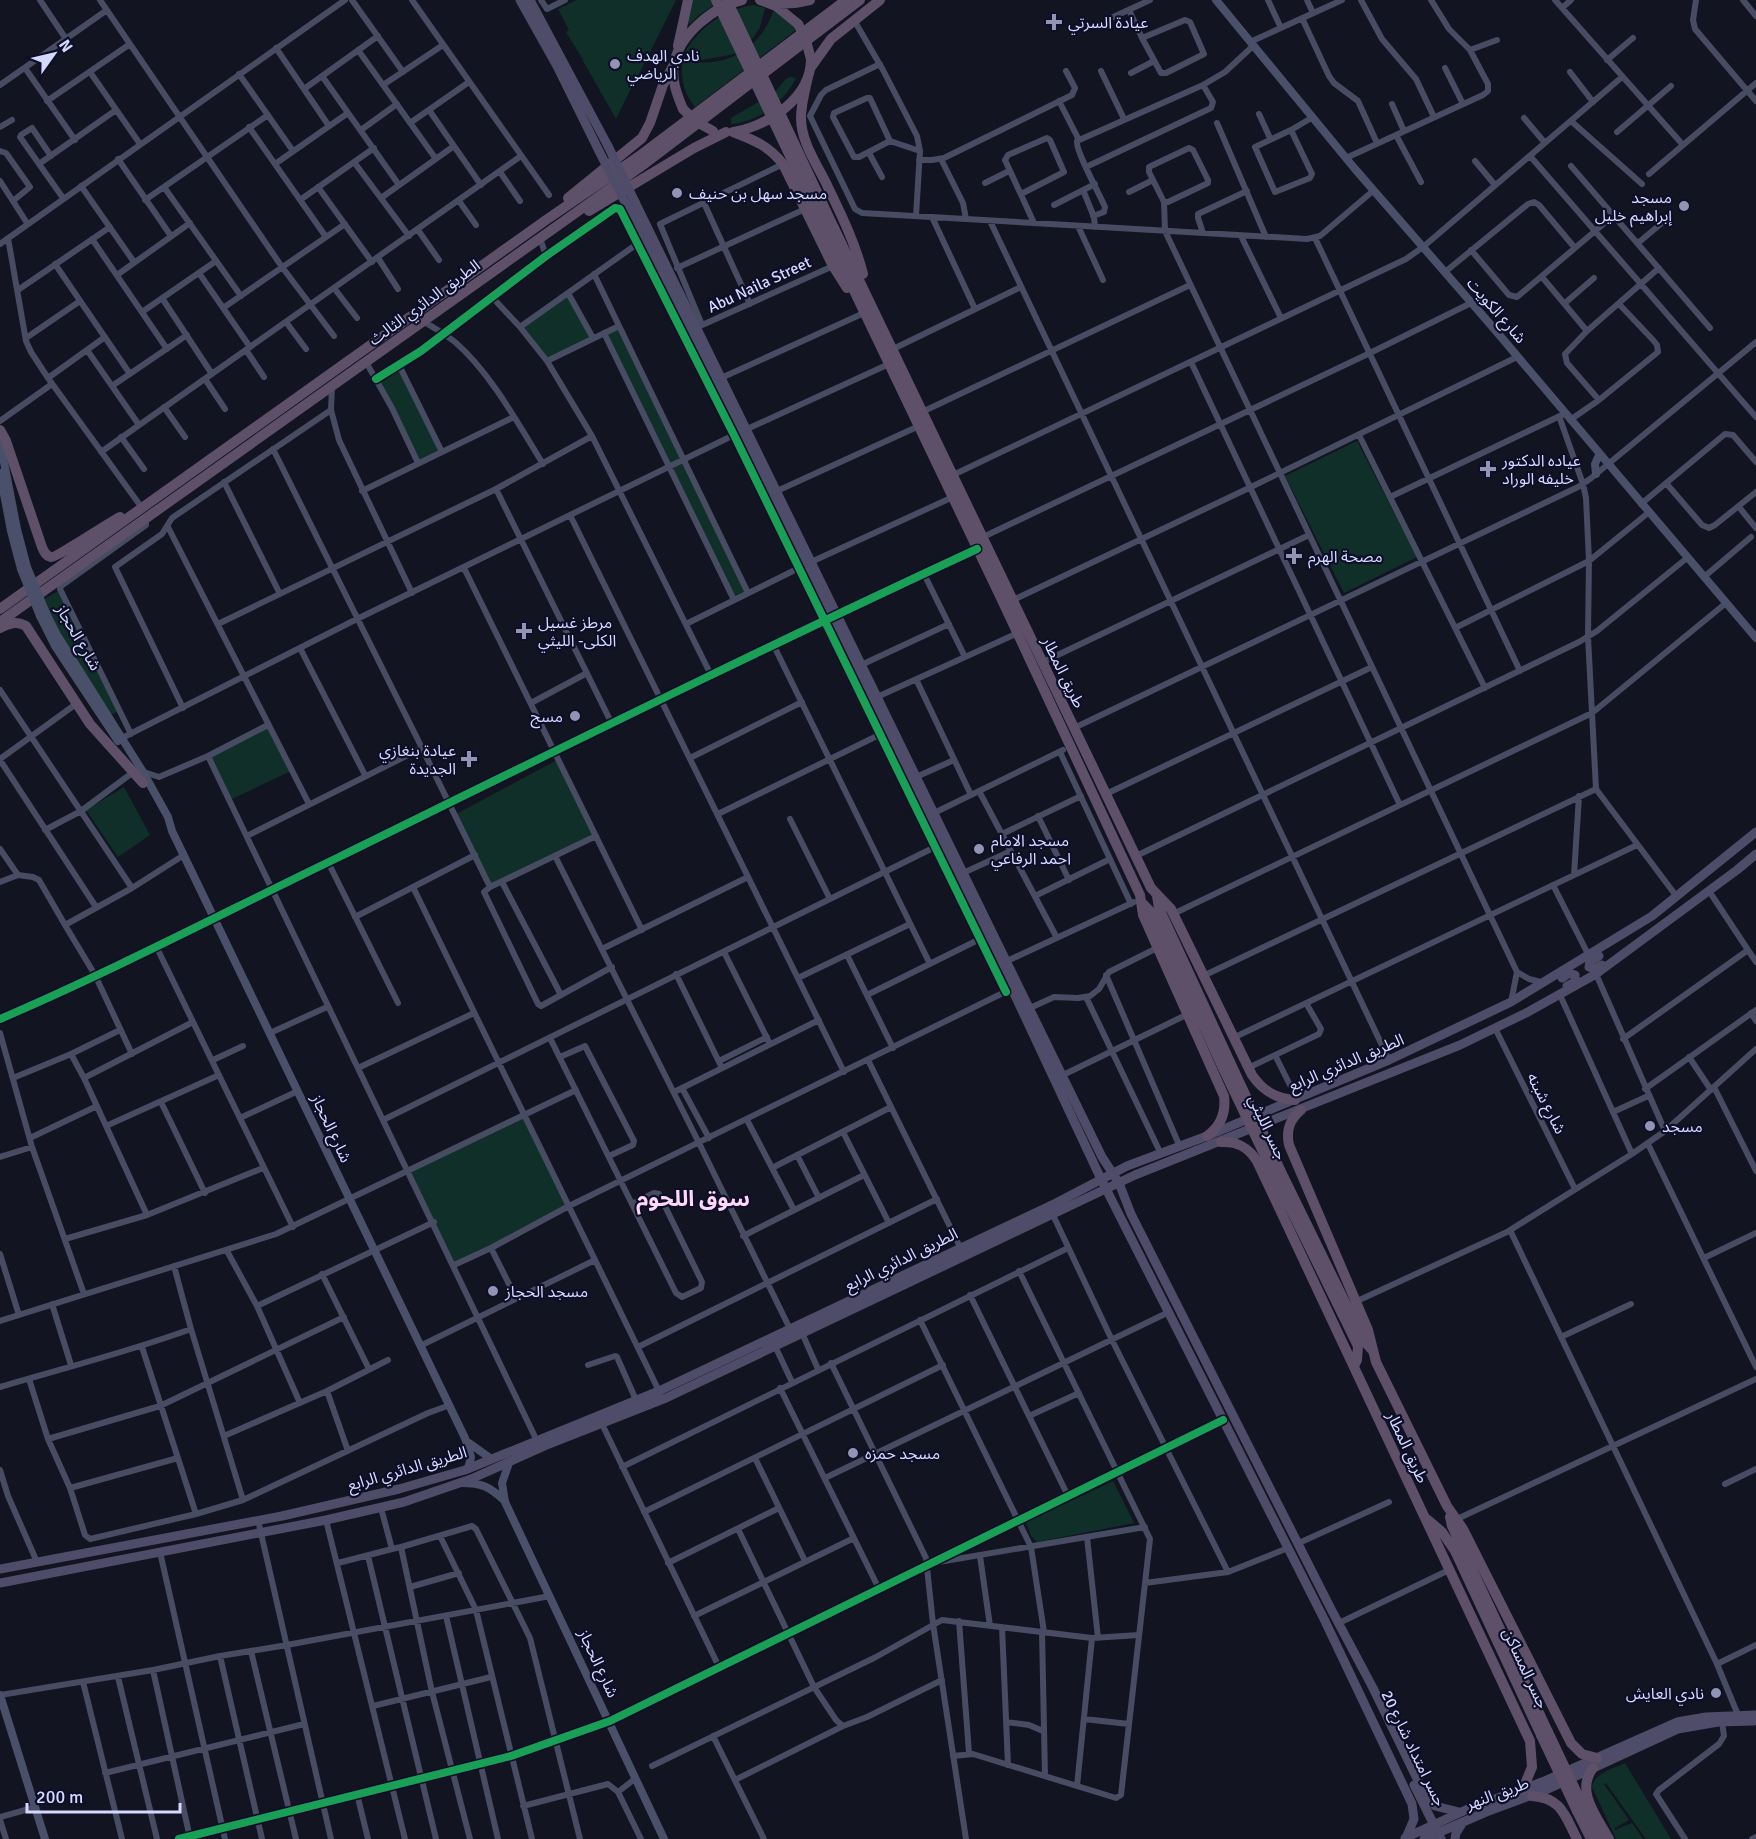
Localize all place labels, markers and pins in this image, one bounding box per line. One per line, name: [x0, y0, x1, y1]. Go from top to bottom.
marker: عيادة السرتي: [1045, 13, 1063, 31]
place label: عيادة السرتي: [1068, 13, 1148, 35]
place label: نادي الهدف الرياضي: [627, 46, 700, 86]
marker: نادي الهدف الرياضي: [608, 57, 622, 71]
place label: مسجد سهل بن حنيف: [689, 184, 827, 204]
marker: مسجد سهل بن حنيف: [670, 186, 684, 200]
place label: مسجد إبراهيم خليل: [1595, 188, 1673, 228]
marker: مسجد إبراهيم خليل: [1677, 199, 1691, 213]
place label: عياده الدكتور خليفه الوراد: [1501, 451, 1581, 489]
marker: عياده الدكتور خليفه الوراد: [1479, 460, 1497, 478]
marker: مصحة الهرم: [1285, 547, 1303, 565]
place label: مصحة الهرم: [1308, 547, 1383, 569]
place label: مرطز غسيل الكلى- الليثي: [538, 613, 616, 653]
marker: مرطز غسيل الكلى- الليثي: [515, 622, 533, 640]
place label: مسج: [531, 707, 563, 729]
marker: مسج: [568, 709, 582, 723]
place label: عيادة بنغازي الجديدة: [379, 741, 456, 779]
marker: عيادة بنغازي الجديدة: [460, 750, 478, 768]
place label: مسجد الامام احمد الرفاعي: [991, 831, 1071, 871]
marker: مسجد الامام احمد الرفاعي: [972, 842, 986, 856]
place label: مسجد: [1662, 1117, 1703, 1137]
marker: مسجد: [1643, 1119, 1657, 1133]
place label: مسجد الحجاز: [504, 1282, 588, 1302]
marker: مسجد الحجاز: [486, 1284, 500, 1298]
place label: مسجد حمزه: [865, 1444, 940, 1464]
marker: مسجد حمزه: [846, 1446, 860, 1460]
place label: نادي العايش: [1626, 1684, 1704, 1706]
marker: نادي العايش: [1709, 1686, 1723, 1700]

